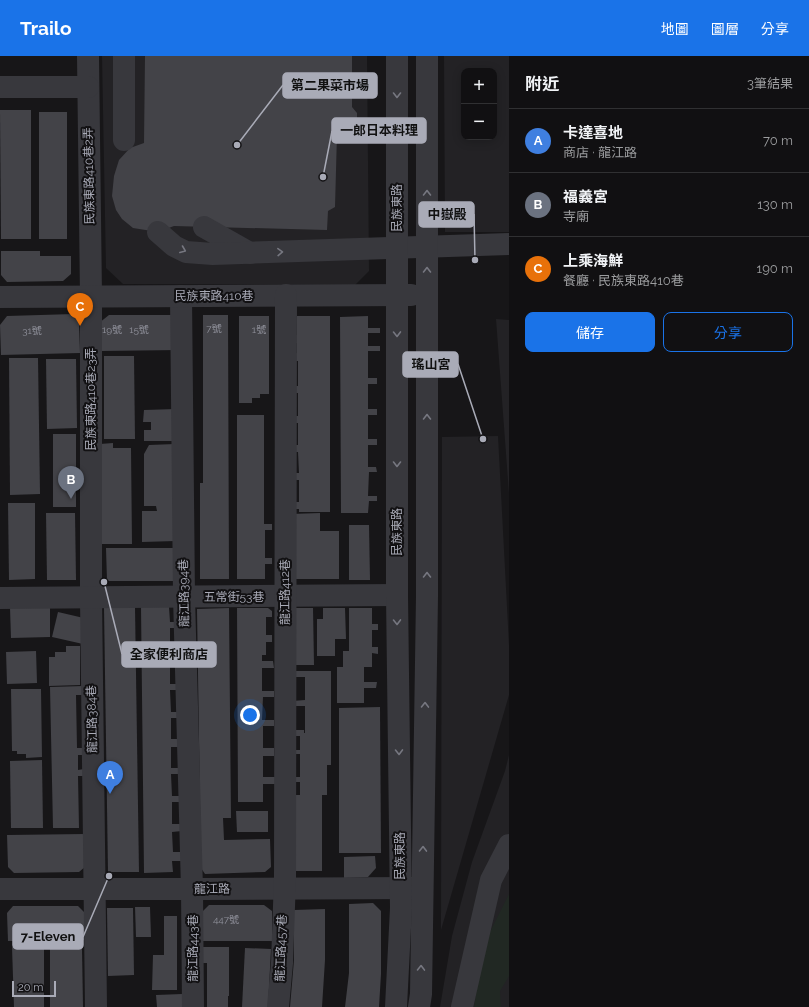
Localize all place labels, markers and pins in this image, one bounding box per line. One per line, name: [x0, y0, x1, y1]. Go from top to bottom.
callout: 第二果菜市場: [283, 73, 377, 98]
callout: 一郎日本料理: [332, 118, 426, 143]
callout: 中嶽殿: [419, 202, 474, 227]
pin: C: [67, 293, 93, 326]
callout: 瑤山宮: [403, 352, 458, 377]
pin: B: [58, 466, 84, 499]
callout: 全家便利商店: [122, 642, 216, 667]
pin: A: [97, 761, 123, 794]
callout: 7-Eleven: [13, 924, 83, 949]

